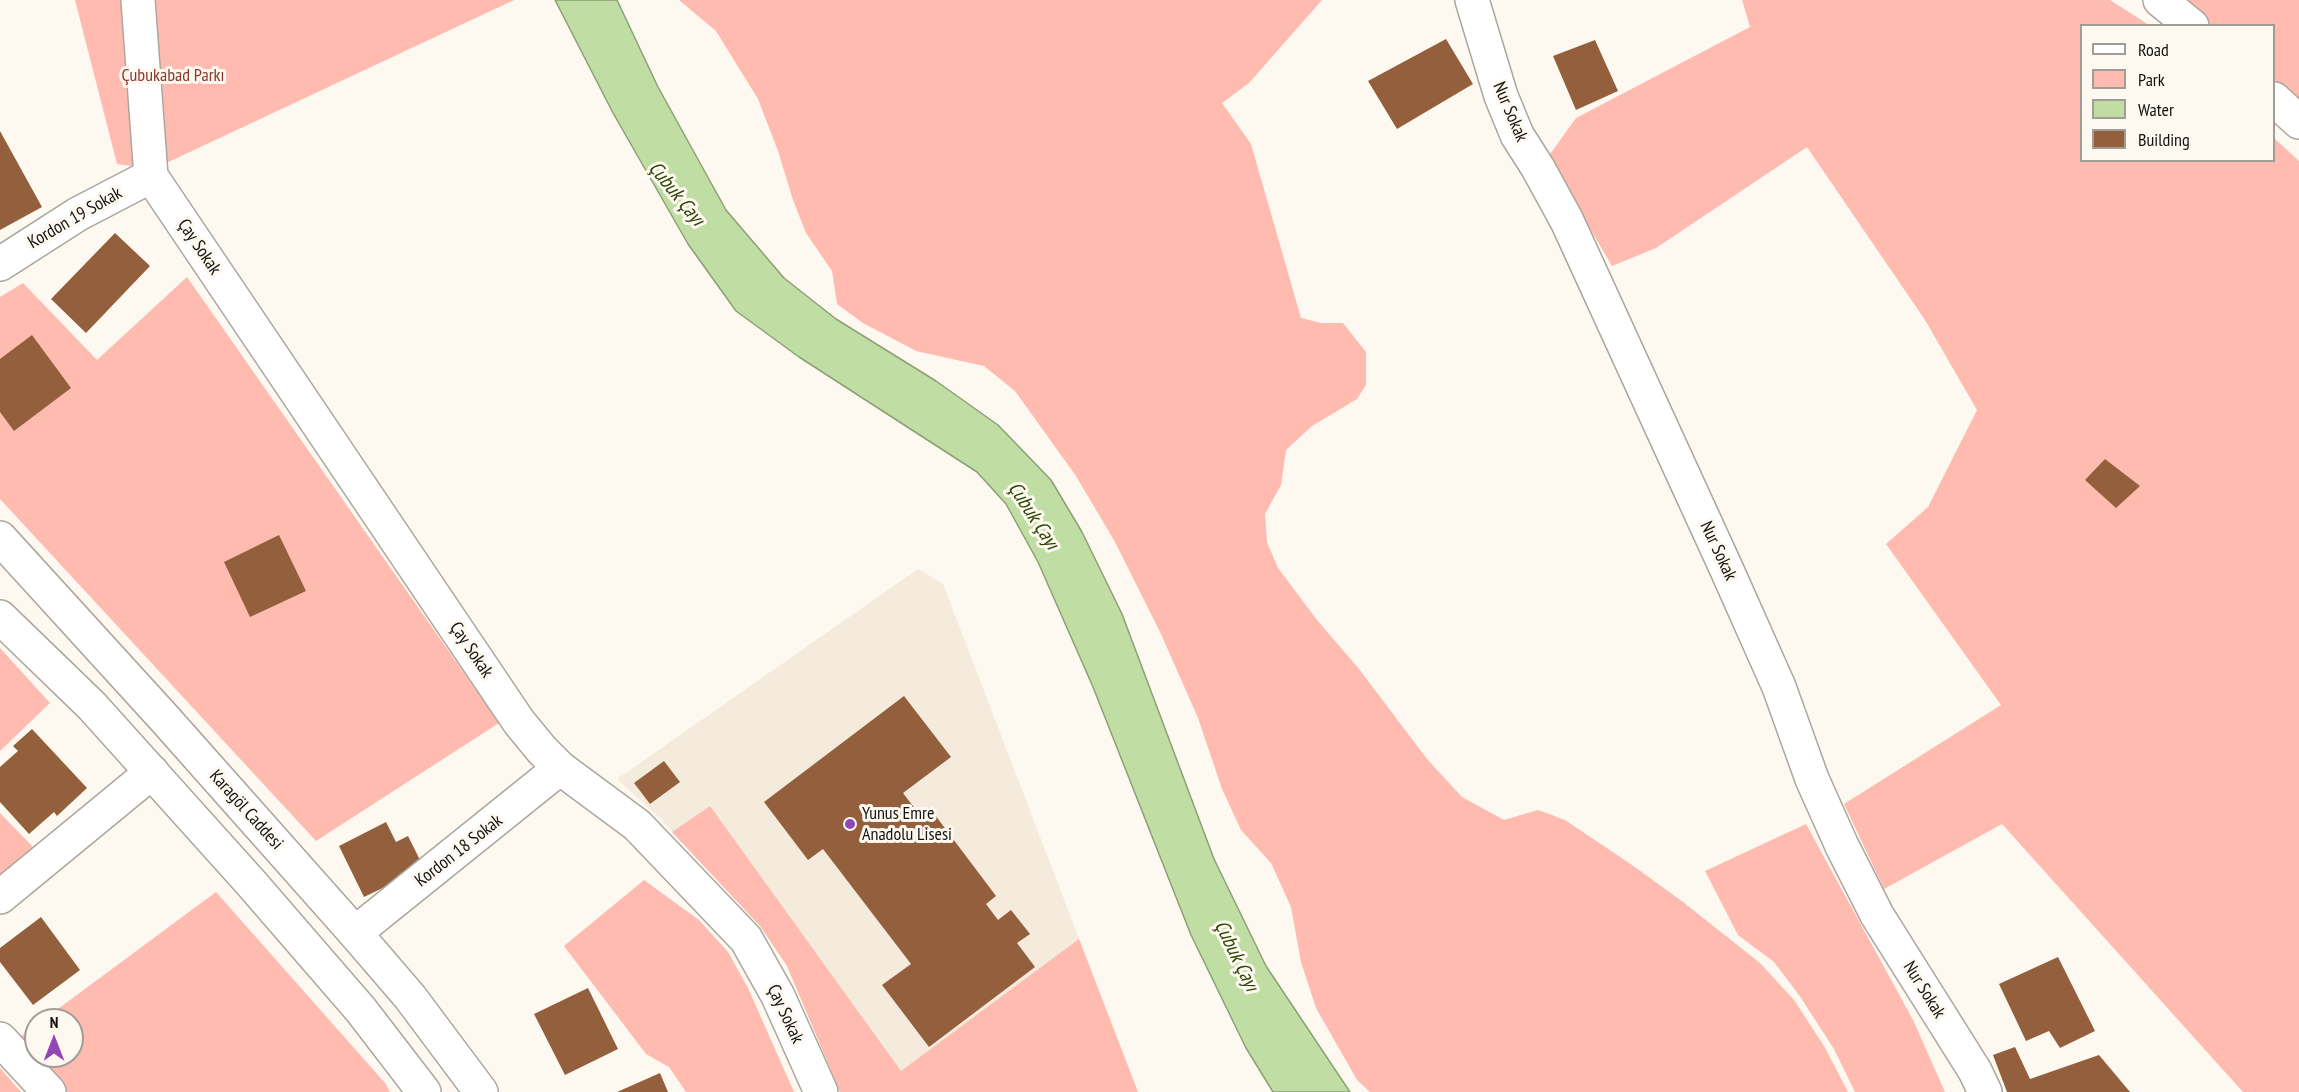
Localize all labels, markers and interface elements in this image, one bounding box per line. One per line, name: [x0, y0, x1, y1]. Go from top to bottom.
legend: [2080, 24, 2275, 162]
text: Road: [2138, 38, 2169, 61]
park label: Çubukabad Parkı: [122, 65, 224, 87]
text: Park: [2138, 68, 2165, 91]
street label: Nur Sokak: [1488, 79, 1532, 145]
text: Water: [2138, 98, 2174, 121]
text: Building: [2138, 128, 2190, 151]
water label: Çubuk Çayı: [643, 157, 709, 231]
street label: Kordon 19 Sokak: [24, 182, 126, 254]
street label: Çay Sokak: [173, 215, 225, 279]
water label: Çubuk Çayı: [1002, 478, 1064, 554]
street label: Nur Sokak: [1695, 518, 1741, 584]
street label: Çay Sokak: [445, 618, 497, 682]
street label: Karagöl Caddesi: [205, 766, 287, 854]
place label: Yunus Emre Anadolu Lisesi: [862, 803, 952, 846]
street label: Kordon 18 Sokak: [411, 810, 507, 892]
marker: Yunus Emre Anadolu Lisesi: [843, 817, 857, 831]
water label: Çubuk Çayı: [1209, 917, 1263, 995]
street label: Nur Sokak: [1898, 958, 1950, 1022]
street label: Çay Sokak: [762, 981, 808, 1047]
north arrow: [24, 1008, 84, 1068]
text: N: [50, 1012, 58, 1032]

